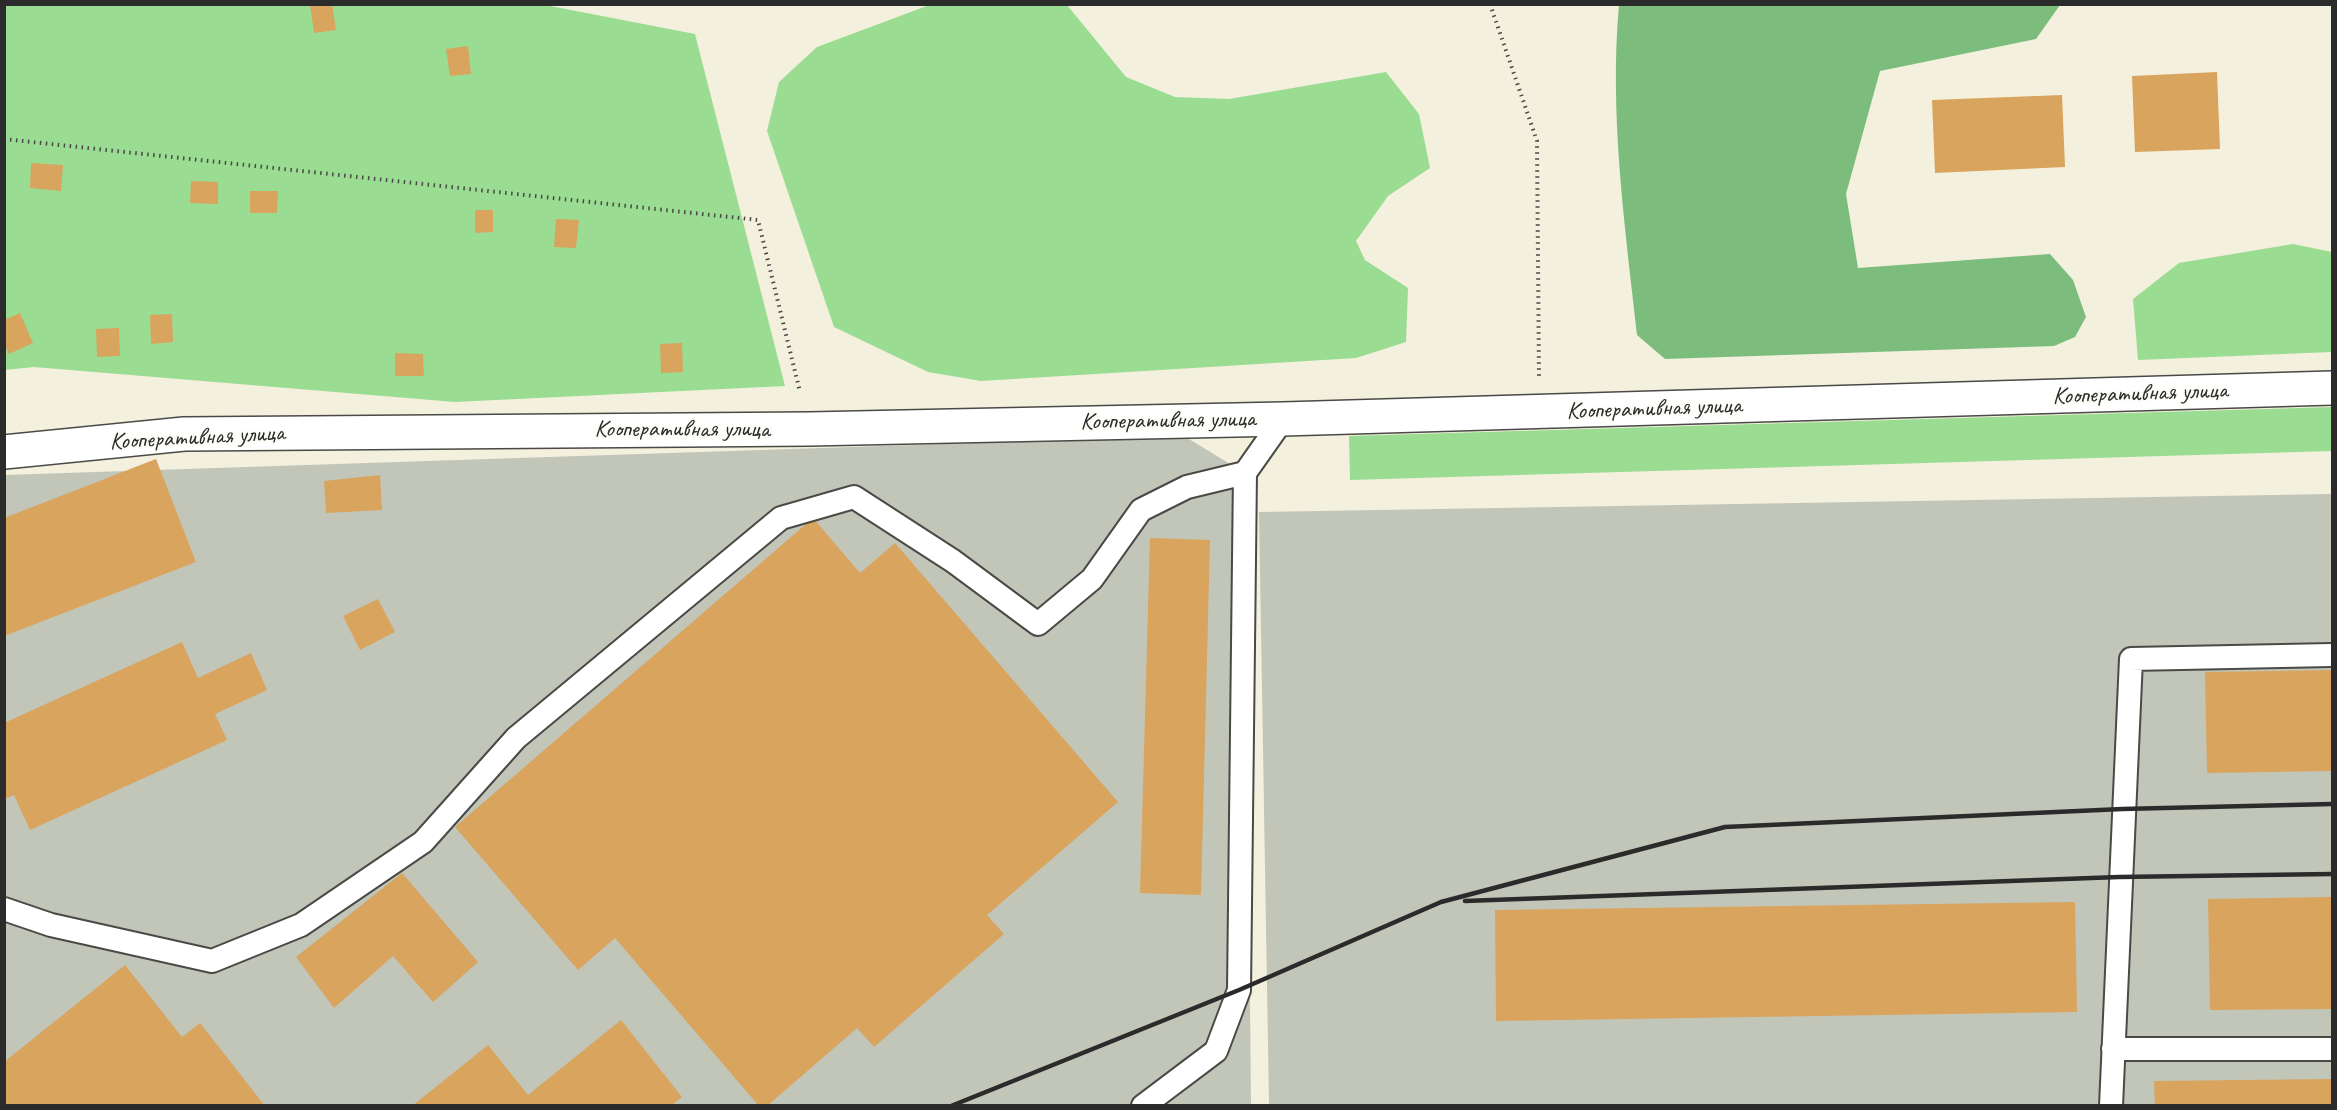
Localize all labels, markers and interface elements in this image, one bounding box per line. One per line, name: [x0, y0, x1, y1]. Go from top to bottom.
street label: Кооперативная улица: [2052, 377, 2228, 411]
street label: Кооперативная улица: [1566, 392, 1742, 426]
street label: Кооперативная улица: [1080, 405, 1256, 437]
street label: Кооперативная улица: [594, 416, 770, 444]
street label: Кооперативная улица: [109, 419, 285, 457]

